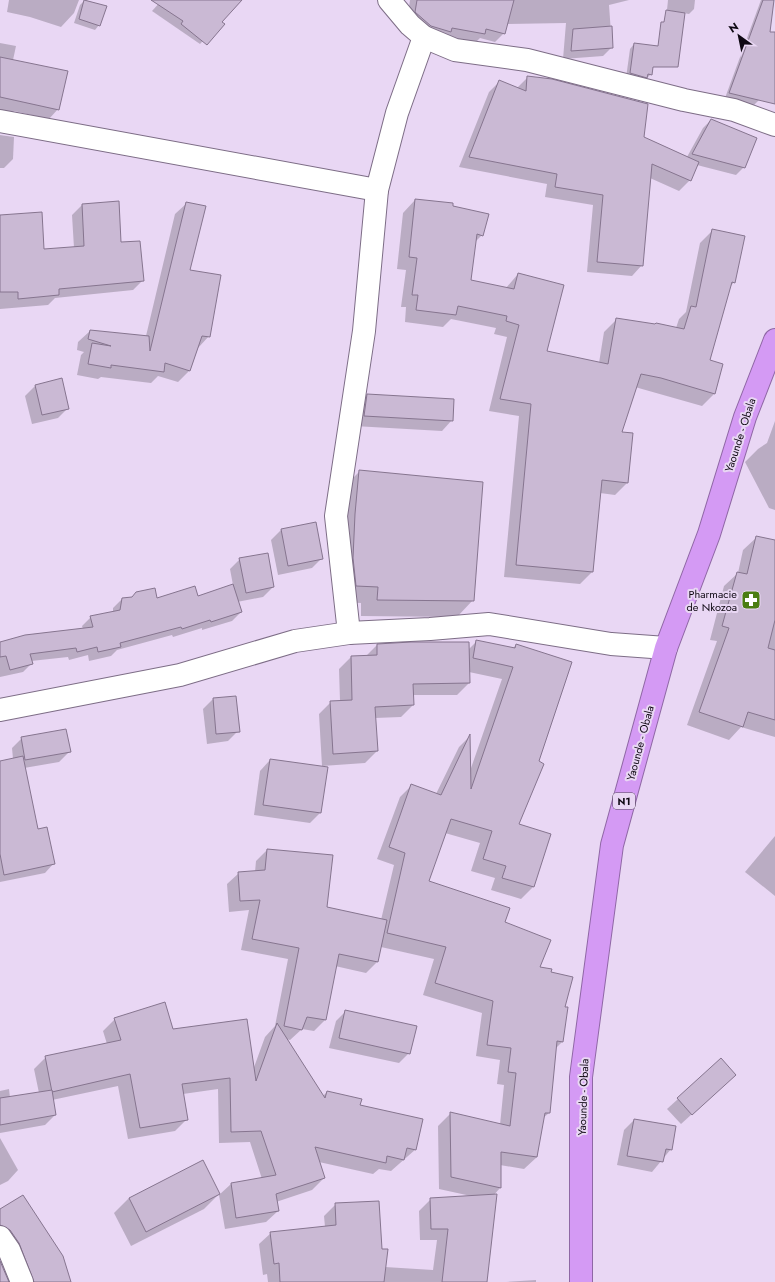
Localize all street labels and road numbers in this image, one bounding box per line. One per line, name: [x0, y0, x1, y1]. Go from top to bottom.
street label: Yaounde - Obala: [721, 396, 759, 474]
street label: Yaounde - Obala: [622, 704, 658, 782]
road number: N1: [613, 793, 635, 809]
street label: Yaounde - Obala: [574, 1058, 592, 1136]

